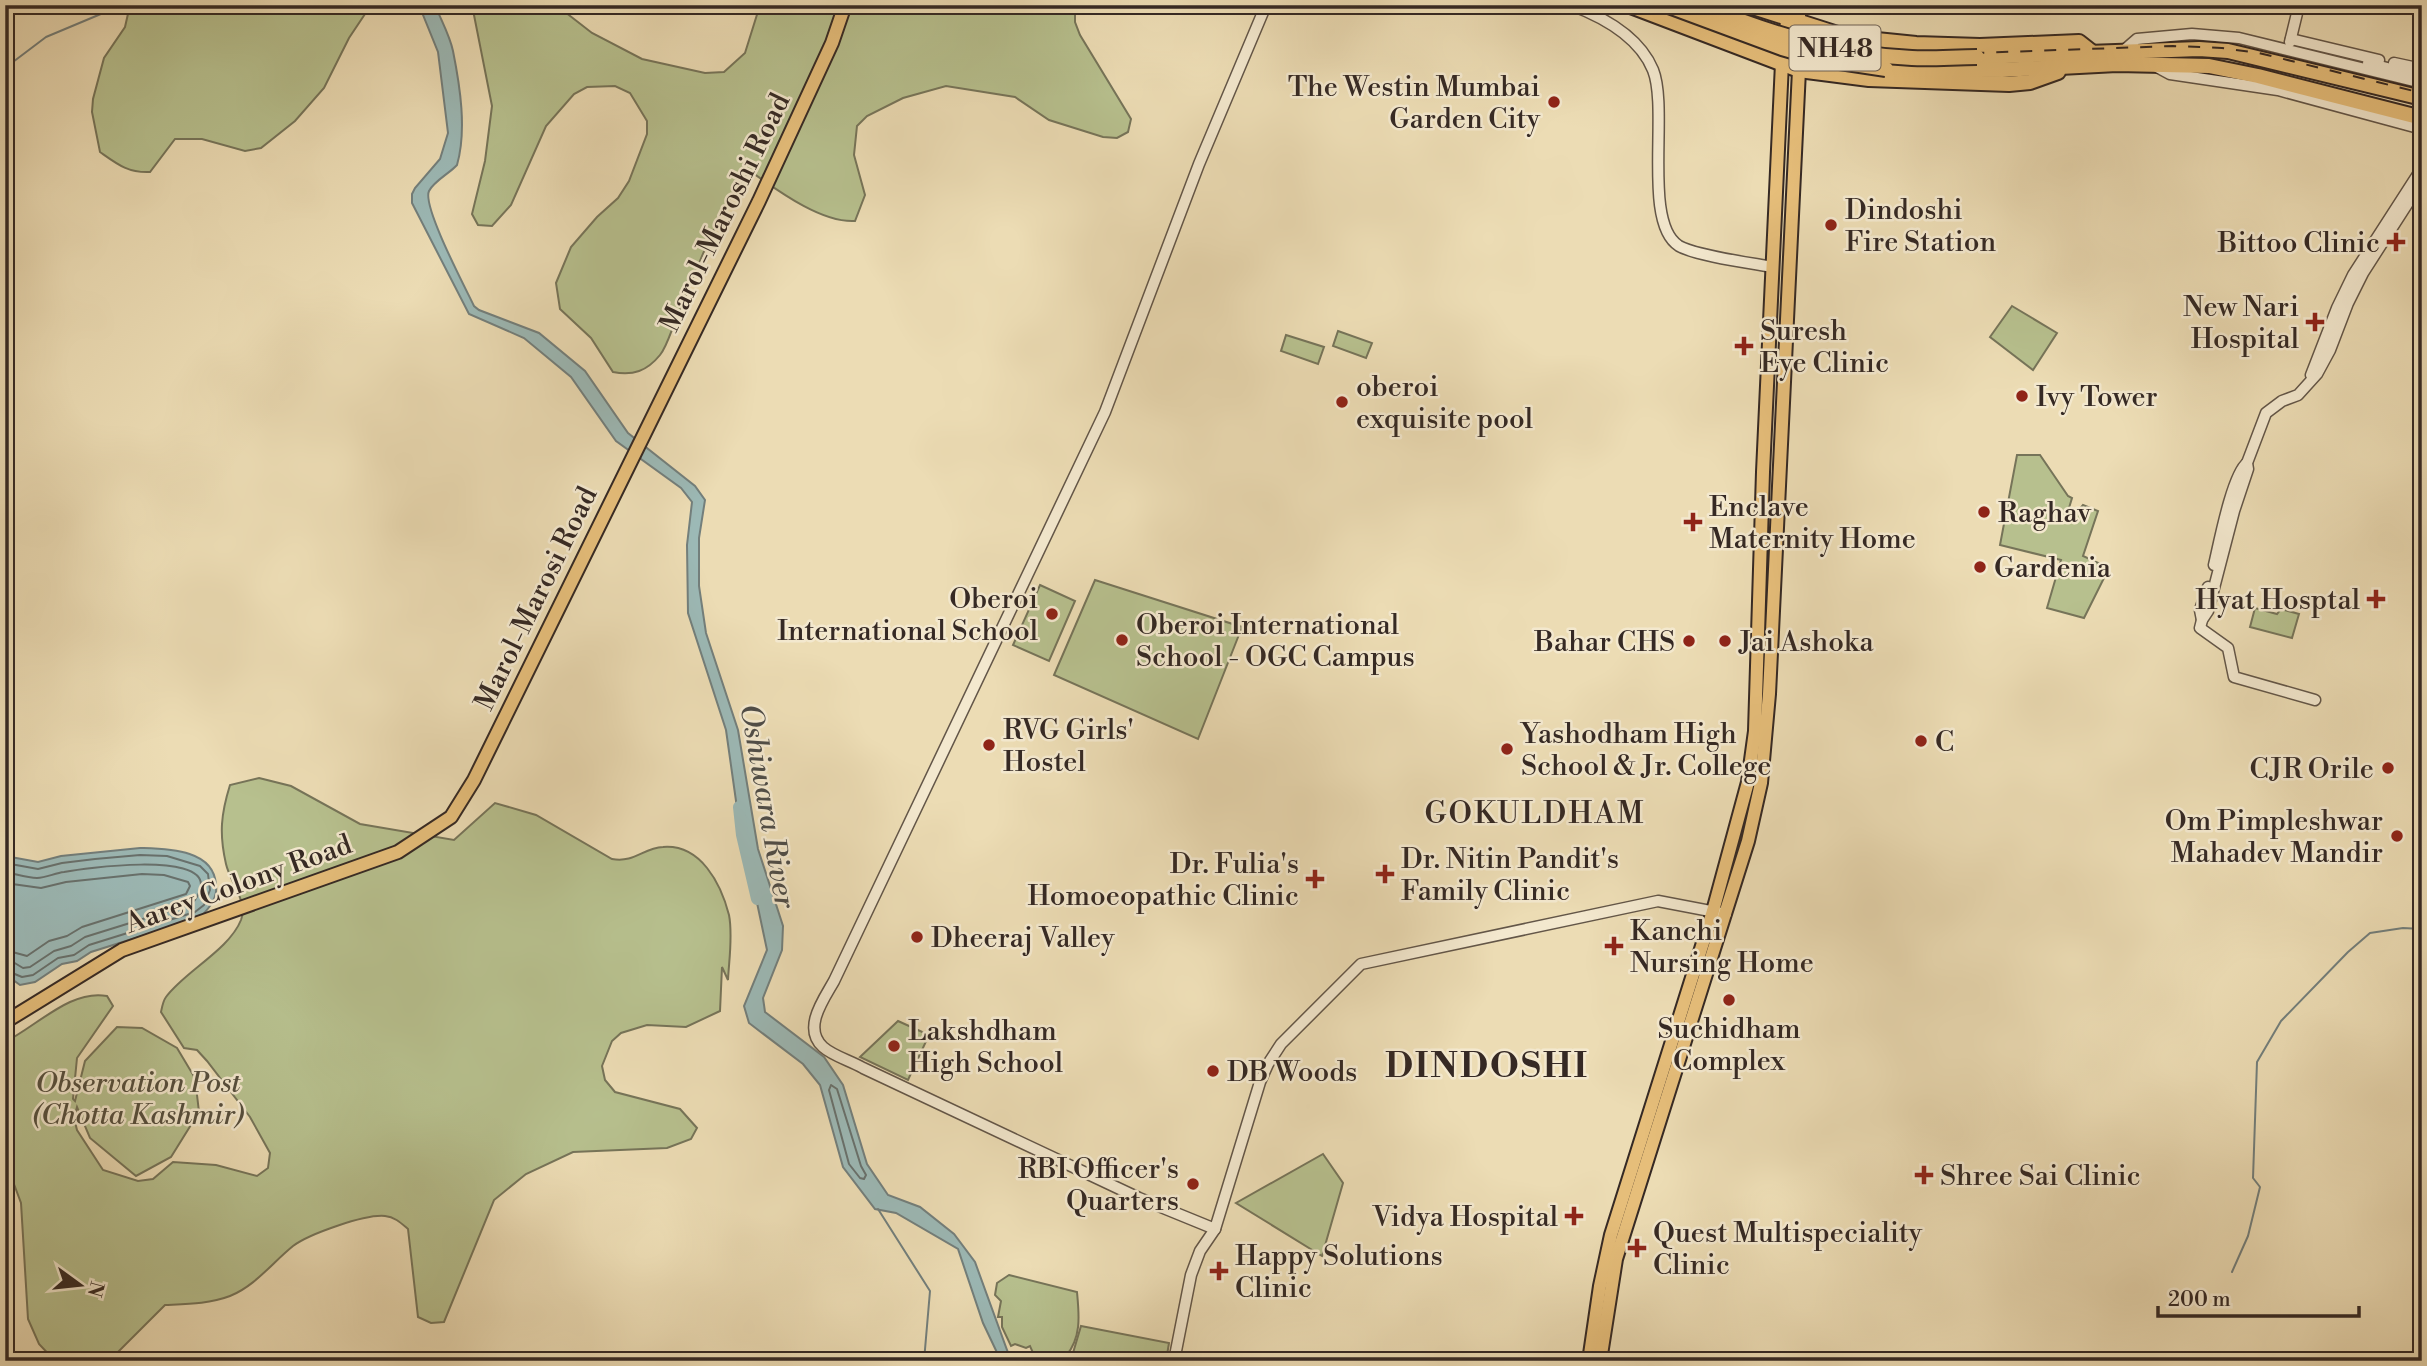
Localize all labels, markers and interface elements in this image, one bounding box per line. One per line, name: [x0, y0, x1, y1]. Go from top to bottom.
road number: NH48: [1790, 25, 1881, 70]
place label: The Westin Mumbai Garden City: [1288, 70, 1540, 137]
street label: Marol-Maroshi Road: [652, 88, 798, 338]
marker: The Westin Mumbai Garden City: [1546, 94, 1562, 110]
place label: Dindoshi Fire Station: [1845, 193, 1997, 260]
marker: Dindoshi Fire Station: [1823, 217, 1839, 233]
place label: Bittoo Clinic: [2217, 226, 2380, 261]
marker: Bittoo Clinic: [2386, 232, 2406, 252]
place label: New Nari Hospital: [2183, 290, 2299, 357]
marker: New Nari Hospital: [2305, 312, 2325, 332]
place label: Suresh Eye Clinic: [1760, 314, 1889, 381]
marker: Suresh Eye Clinic: [1734, 336, 1754, 356]
place label: oberoi exquisite pool: [1356, 370, 1533, 437]
place label: Ivy Tower: [2036, 380, 2158, 415]
marker: Ivy Tower: [2014, 388, 2030, 404]
marker: oberoi exquisite pool: [1334, 394, 1350, 410]
street label: Marol-Marosi Road: [467, 481, 606, 716]
place label: Enclave Maternity Home: [1709, 490, 1916, 557]
place label: Raghav: [1998, 496, 2092, 531]
marker: Raghav: [1976, 504, 1992, 520]
marker: Enclave Maternity Home: [1683, 512, 1703, 532]
place label: Gardenia: [1994, 551, 2112, 586]
marker: Gardenia: [1972, 559, 1988, 575]
place label: Oberoi International School: [777, 582, 1038, 649]
place label: Hyat Hosptal: [2195, 583, 2360, 618]
marker: Hyat Hosptal: [2366, 589, 2386, 609]
marker: Oberoi International School: [1044, 606, 1060, 622]
place label: Oberoi International School - OGC Campus: [1136, 608, 1415, 675]
place label: Bahar CHS: [1533, 625, 1675, 660]
place label: Jai Ashoka: [1738, 625, 1874, 660]
marker: Oberoi International School - OGC Campus: [1114, 632, 1130, 648]
marker: Bahar CHS: [1681, 633, 1697, 649]
marker: Jai Ashoka: [1717, 633, 1733, 649]
water label: Oshiwara River: [730, 701, 804, 913]
place label: RVG Girls' Hostel: [1003, 713, 1134, 780]
place label: Yashodham High School & Jr. College: [1519, 717, 1771, 784]
place label: C: [1935, 725, 1954, 760]
marker: C: [1913, 733, 1929, 749]
marker: RVG Girls' Hostel: [981, 737, 997, 753]
marker: Yashodham High School & Jr. College: [1499, 741, 1515, 757]
place label: CJR Orile: [2250, 752, 2374, 787]
marker: CJR Orile: [2380, 760, 2396, 776]
district label: GOKULDHAM: [1424, 795, 1646, 833]
place label: Om Pimpleshwar Mahadev Mandir: [2165, 804, 2383, 871]
street label: Aarey Colony Road: [119, 827, 357, 942]
marker: Om Pimpleshwar Mahadev Mandir: [2389, 828, 2405, 844]
place label: Dr. Nitin Pandit's Family Clinic: [1401, 842, 1619, 909]
place label: Dr. Fulia's Homoeopathic Clinic: [1027, 847, 1299, 914]
marker: Dr. Nitin Pandit's Family Clinic: [1375, 864, 1395, 884]
marker: Dr. Fulia's Homoeopathic Clinic: [1305, 869, 1325, 889]
place label: Kanchi Nursing Home: [1630, 914, 1814, 981]
place label: Dheeraj Valley: [931, 921, 1115, 956]
marker: Dheeraj Valley: [909, 929, 925, 945]
marker: Kanchi Nursing Home: [1604, 936, 1624, 956]
marker: Suchidham Complex: [1721, 992, 1737, 1008]
place label: Suchidham Complex: [1657, 1012, 1801, 1079]
place label: Lakshdham High School: [908, 1014, 1063, 1081]
marker: Lakshdham High School: [886, 1038, 902, 1054]
district label: DINDOSHI: [1385, 1045, 1589, 1088]
place label: DB Woods: [1227, 1055, 1357, 1090]
marker: DB Woods: [1205, 1063, 1221, 1079]
park label: Observation Post (Chotta Kashmir): [32, 1066, 244, 1133]
place label: RBI Officer's Quarters: [1018, 1152, 1179, 1219]
place label: Shree Sai Clinic: [1940, 1159, 2141, 1194]
marker: Shree Sai Clinic: [1914, 1165, 1934, 1185]
marker: RBI Officer's Quarters: [1185, 1176, 1201, 1192]
place label: Vidya Hospital: [1371, 1200, 1558, 1235]
marker: Vidya Hospital: [1564, 1206, 1584, 1226]
place label: Quest Multispeciality Clinic: [1653, 1216, 1923, 1283]
marker: Quest Multispeciality Clinic: [1627, 1238, 1647, 1258]
place label: Happy Solutions Clinic: [1235, 1239, 1443, 1306]
north arrow: [46, 1250, 116, 1320]
marker: Happy Solutions Clinic: [1209, 1261, 1229, 1281]
scale bar: [2158, 1275, 2359, 1319]
text: N: [82, 1279, 109, 1300]
text: 200 m: [2168, 1287, 2231, 1313]

